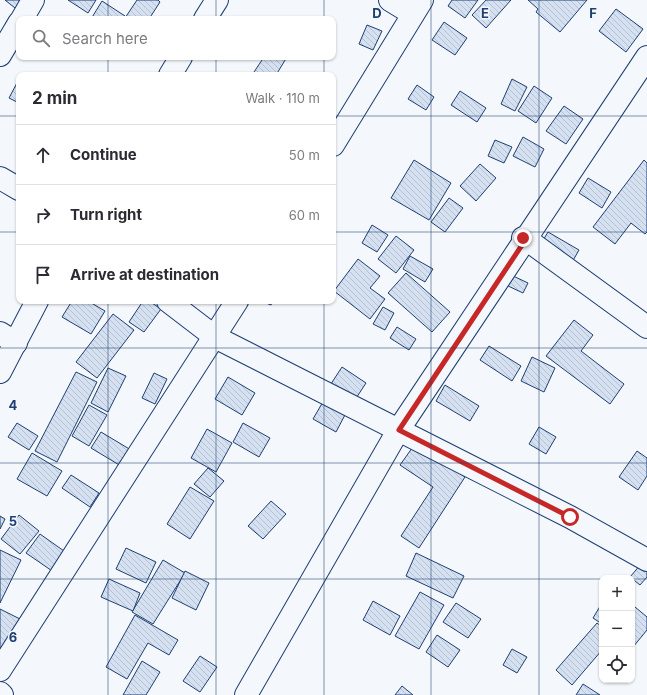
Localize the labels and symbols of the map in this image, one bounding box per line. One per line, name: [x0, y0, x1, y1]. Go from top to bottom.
text: D: [372, 5, 382, 21]
text: E: [481, 5, 489, 21]
text: F: [589, 5, 597, 21]
route end: [514, 229, 532, 247]
text: 4: [9, 397, 18, 413]
route start: [561, 508, 579, 526]
text: 5: [9, 513, 17, 529]
text: 6: [9, 629, 17, 645]

